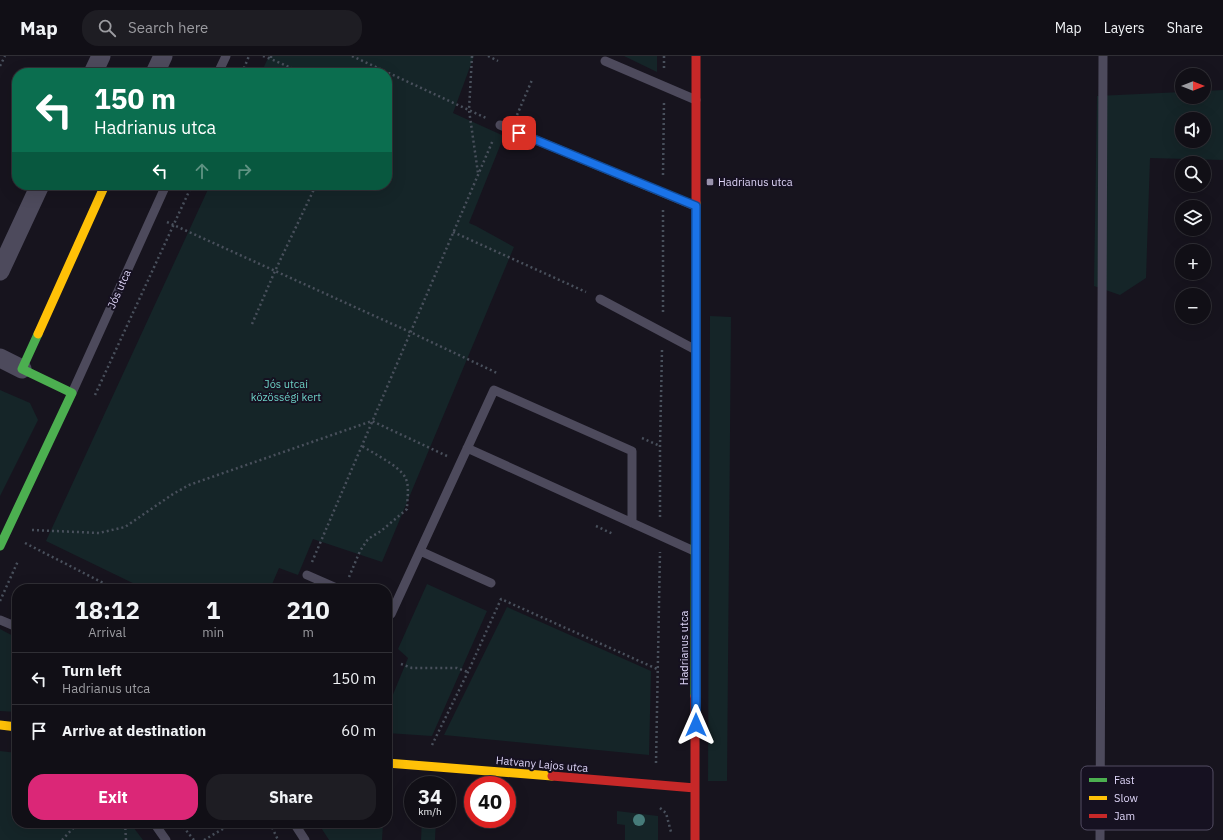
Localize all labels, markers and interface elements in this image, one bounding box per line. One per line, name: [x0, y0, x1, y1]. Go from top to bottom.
search box: [82, 10, 362, 46]
text: Map: [20, 16, 58, 40]
icon: search: [96, 17, 118, 39]
text: Search here: [128, 18, 208, 37]
text: Map: [1055, 19, 1082, 37]
text: Layers: [1104, 19, 1145, 37]
text: Share: [1167, 19, 1203, 37]
north arrow: [1175, 68, 1211, 104]
map controls: [1175, 68, 1211, 324]
text: 150 m: [94, 80, 176, 117]
icon: left: [28, 84, 80, 136]
button: sound: [1175, 112, 1211, 148]
text: Hadrianus utca: [94, 116, 216, 139]
pin: [502, 116, 536, 150]
icon: arrive: [508, 122, 530, 144]
button: search: [1175, 156, 1211, 192]
icon: left: [149, 160, 171, 182]
icon: ahead: [191, 160, 213, 182]
icon: right: [233, 160, 255, 182]
place label: Hadrianus utca: [718, 175, 793, 189]
marker: Hadrianus utca: [705, 177, 715, 187]
button: layers: [1175, 200, 1211, 236]
button: +: [1175, 244, 1211, 280]
street label: Jós utca: [104, 267, 134, 311]
button: −: [1175, 288, 1211, 324]
park label: Jós utcai közösségi kert: [251, 377, 321, 404]
text: 18:12: [74, 594, 140, 626]
text: 1: [206, 594, 220, 626]
text: 210: [286, 594, 330, 626]
street label: Hadrianus utca: [677, 611, 691, 685]
text: Arrival: [88, 624, 126, 641]
text: min: [202, 624, 224, 641]
text: m: [302, 624, 314, 641]
text: Turn left: [62, 661, 122, 680]
icon: left: [28, 668, 50, 690]
text: 150 m: [332, 669, 376, 688]
text: Hadrianus utca: [62, 680, 150, 697]
position arrow: [675, 704, 717, 746]
icon: arrive: [28, 720, 50, 742]
text: Arrive at destination: [62, 721, 206, 740]
text: 60 m: [341, 721, 376, 740]
street label: Hatvany Lajos utca: [495, 753, 589, 775]
legend: [1081, 766, 1213, 830]
text: Fast: [1114, 773, 1135, 787]
button: Exit: [28, 774, 198, 820]
button: Share: [206, 774, 376, 820]
speed limit sign: 40: [464, 776, 516, 828]
text: 34: [418, 783, 442, 810]
text: Slow: [1114, 791, 1138, 805]
text: km/h: [418, 805, 442, 818]
text: Jam: [1114, 809, 1135, 823]

